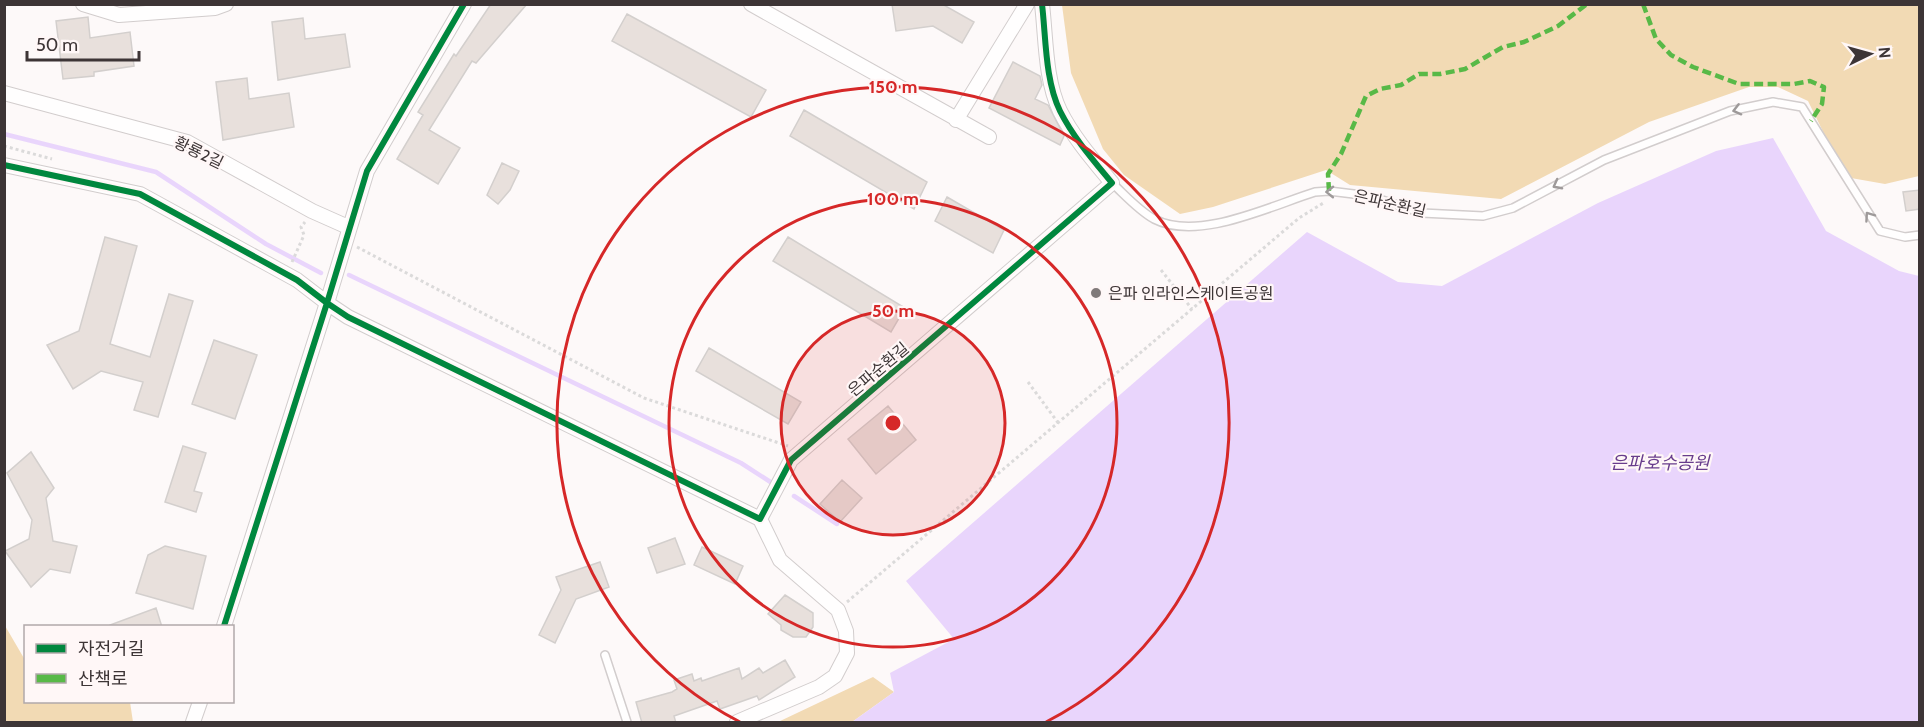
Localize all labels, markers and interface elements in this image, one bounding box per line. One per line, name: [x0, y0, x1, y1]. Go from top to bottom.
scale bar: [27, 24, 140, 62]
north arrow: [1840, 24, 1900, 84]
text: 50 m: [36, 34, 78, 56]
text: N: [1874, 46, 1894, 59]
text: 150 m: [869, 76, 917, 98]
one-way arrow: [1732, 103, 1742, 115]
street label: 황룡2길: [171, 132, 227, 173]
one-way arrow: [1553, 178, 1563, 189]
one-way arrow: [1325, 186, 1334, 198]
street label: 은파순환길: [1352, 186, 1428, 221]
text: 100 m: [867, 188, 919, 210]
one-way arrow: [1865, 212, 1876, 223]
place label: 은파 인라인스케이트공원: [1108, 284, 1274, 303]
marker: 은파 인라인스케이트공원: [1089, 286, 1103, 300]
text: 50 m: [872, 300, 914, 322]
street label: 은파순환길: [844, 338, 913, 400]
centre of rings: [883, 413, 903, 433]
water label: 은파호수공원: [1610, 452, 1711, 474]
legend: [24, 625, 234, 703]
text: 자전거길: [78, 638, 144, 660]
text: 산책로: [78, 668, 128, 690]

